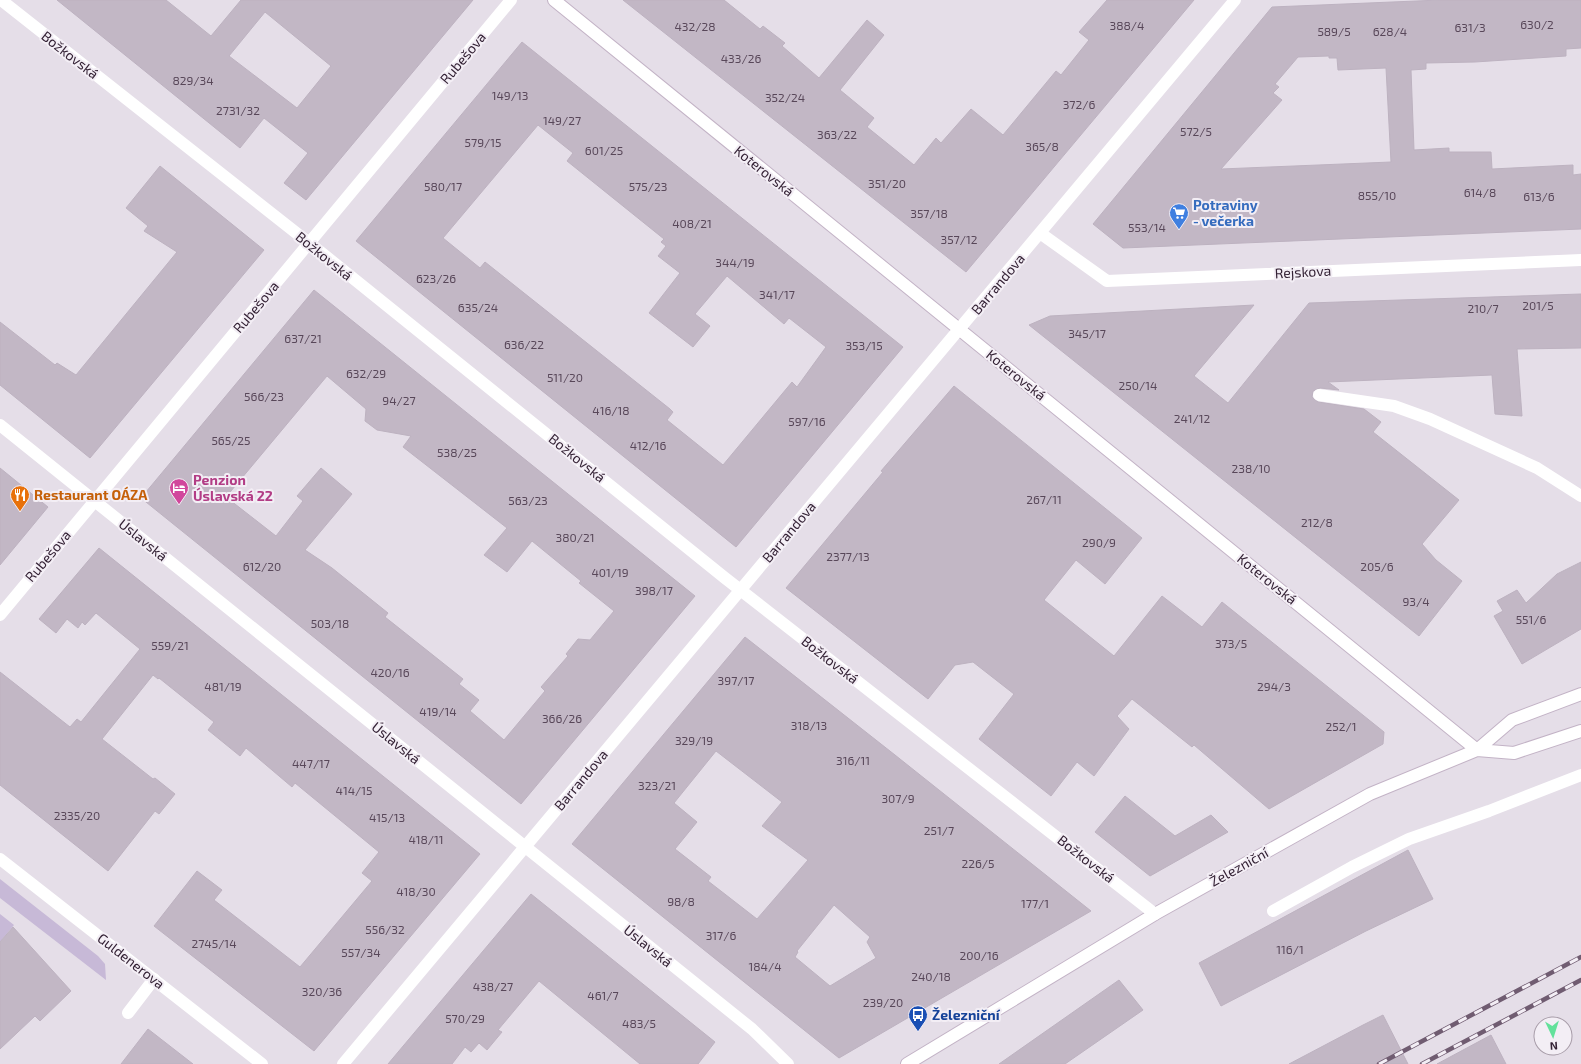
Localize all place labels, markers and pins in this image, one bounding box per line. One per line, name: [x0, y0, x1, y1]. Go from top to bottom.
place label: Potraviny - večerka: [1193, 196, 1258, 229]
supermarket icon: Potraviny - večerka: [1168, 202, 1190, 230]
place label: Penzion Úslavská 22: [193, 471, 273, 504]
hotel icon: Penzion Úslavská 22: [168, 477, 190, 505]
restaurant icon: Restaurant OÁZA: [9, 484, 31, 512]
place label: Restaurant OÁZA: [34, 486, 148, 503]
bus stop icon: Železniční: [907, 1004, 929, 1032]
place label: Železniční: [932, 1006, 1001, 1023]

